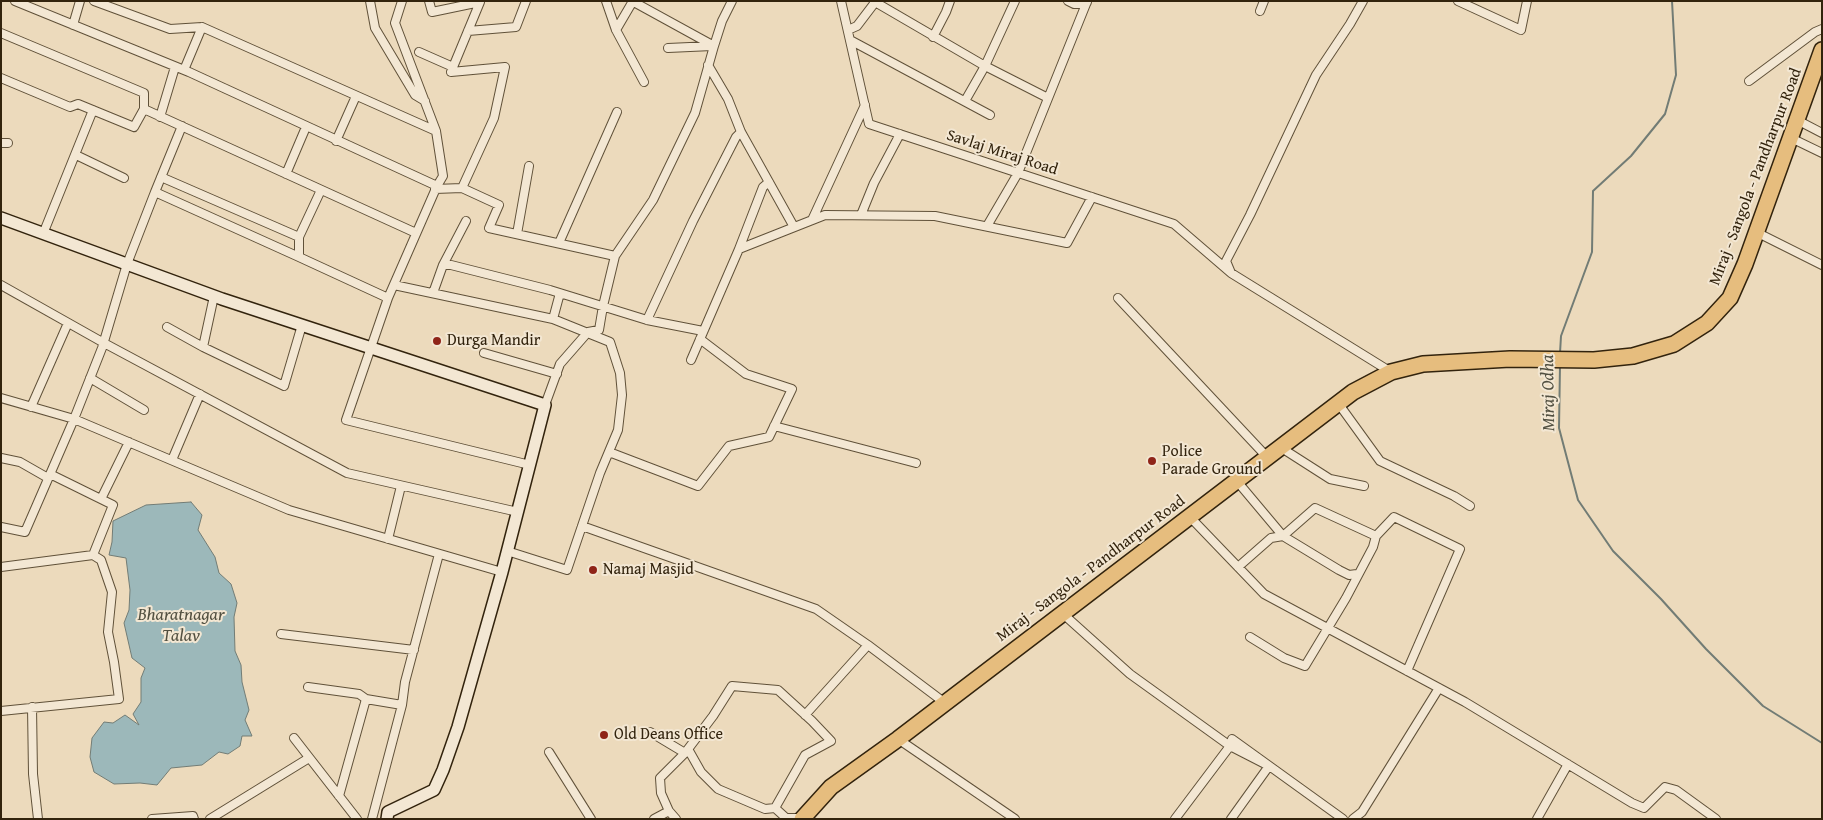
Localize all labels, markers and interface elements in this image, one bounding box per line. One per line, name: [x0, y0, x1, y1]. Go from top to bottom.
street label: Miraj - Sangola - Pandharpur Road: [1706, 66, 1806, 288]
street label: Savlaj Miraj Road: [944, 126, 1060, 180]
place label: Durga Mandir: [447, 331, 540, 351]
marker: Durga Mandir: [431, 335, 443, 347]
water label: Miraj Odha: [1538, 354, 1560, 432]
place label: Police Parade Ground: [1162, 442, 1262, 480]
marker: Police Parade Ground: [1146, 455, 1158, 467]
street label: Miraj - Sangola - Pandharpur Road: [993, 492, 1189, 646]
place label: Namaj Masjid: [603, 560, 694, 580]
marker: Namaj Masjid: [587, 564, 599, 576]
water label: Bharatnagar Talav: [137, 604, 225, 646]
place label: Old Deans Office: [614, 725, 723, 745]
marker: Old Deans Office: [598, 729, 610, 741]

